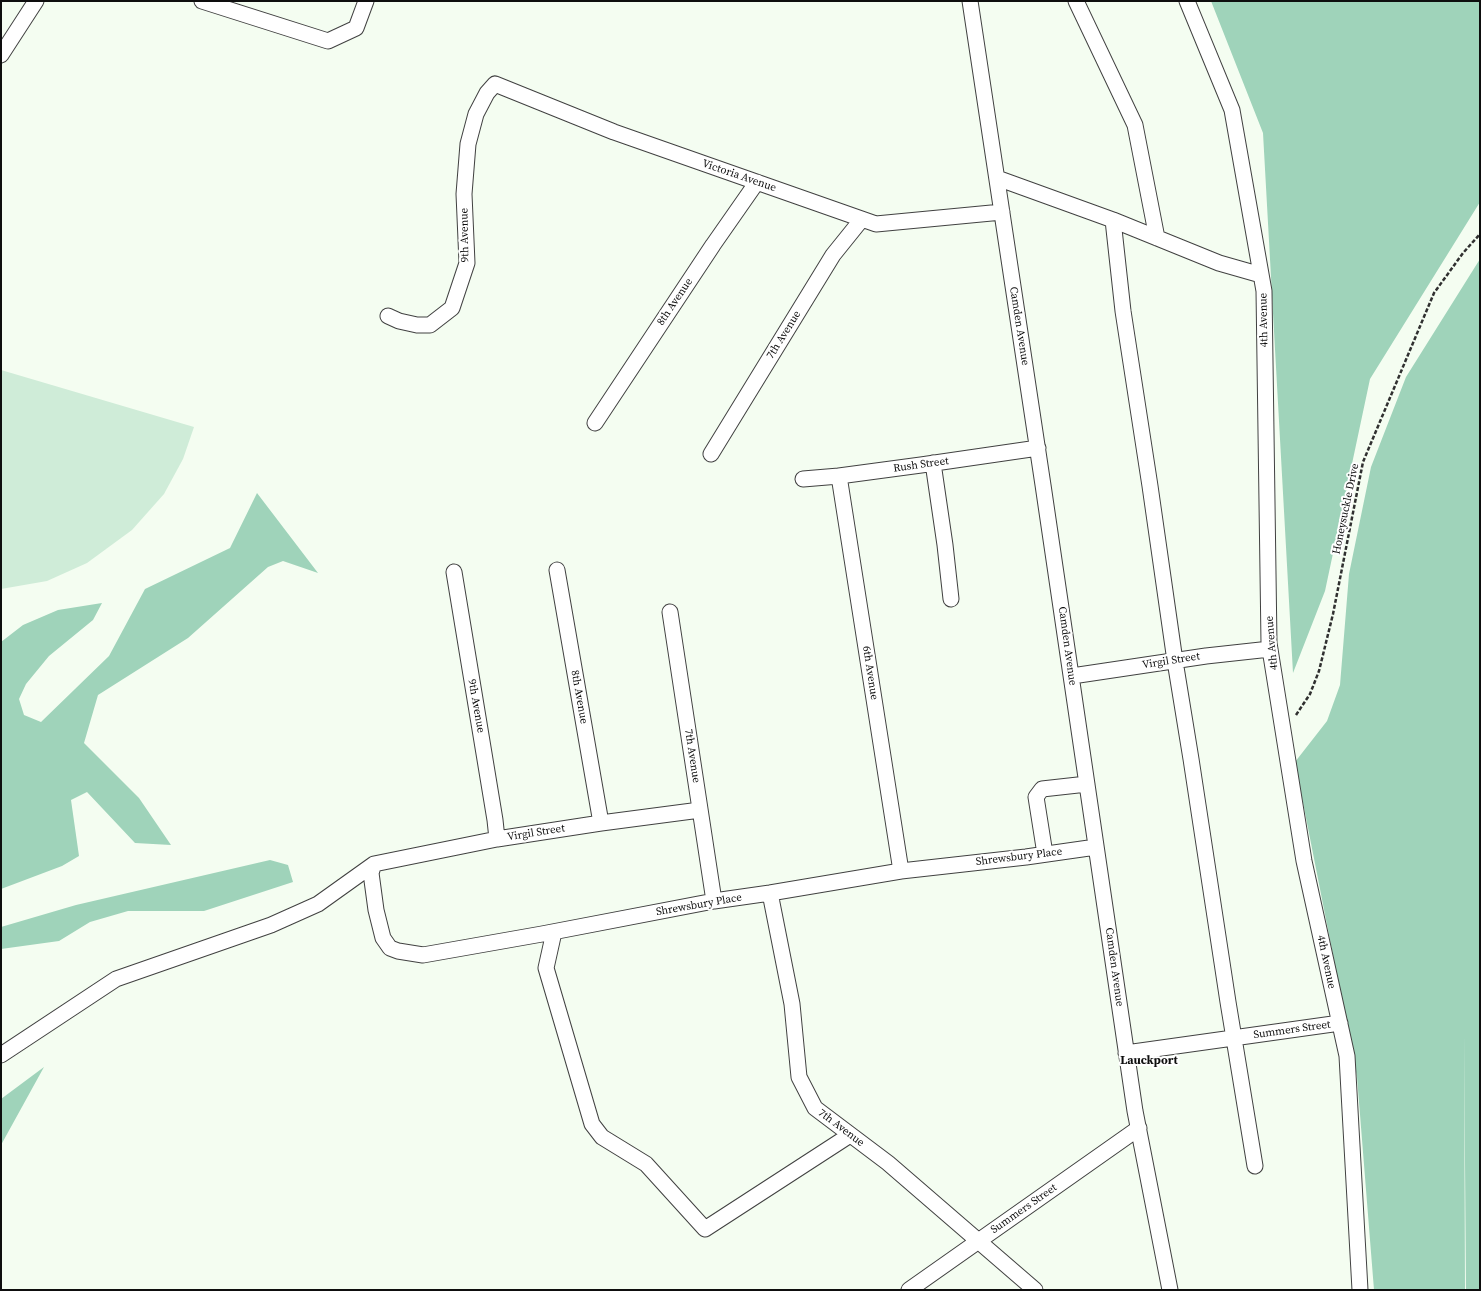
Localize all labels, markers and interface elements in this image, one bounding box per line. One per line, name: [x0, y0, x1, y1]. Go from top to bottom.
street label: Victoria Avenue: [700, 157, 778, 195]
street label: 9th Avenue: [458, 208, 472, 262]
street label: 8th Avenue: [654, 276, 696, 328]
street label: Camden Avenue: [1006, 286, 1032, 366]
street label: 4th Avenue: [1257, 293, 1271, 347]
street label: 7th Avenue: [764, 308, 804, 362]
street label: Rush Street: [892, 455, 950, 475]
street label: Honeysuckle Drive: [1330, 462, 1362, 556]
street label: Camden Avenue: [1055, 606, 1079, 686]
street label: 4th Avenue: [1263, 615, 1281, 671]
street label: 6th Avenue: [859, 645, 881, 701]
street label: Virgil Street: [1141, 650, 1201, 672]
street label: 8th Avenue: [568, 669, 590, 725]
street label: 9th Avenue: [465, 678, 487, 734]
street label: 7th Avenue: [681, 728, 703, 784]
street label: Virgil Street: [506, 822, 566, 844]
street label: Shrewsbury Place: [975, 845, 1063, 869]
street label: Shrewsbury Place: [655, 891, 743, 919]
street label: Camden Avenue: [1102, 927, 1126, 1007]
street label: 4th Avenue: [1314, 934, 1338, 990]
street label: Summers Street: [1253, 1018, 1331, 1042]
district label: Lauckport: [1120, 1054, 1178, 1068]
street label: 7th Avenue: [815, 1106, 867, 1150]
street label: Summers Street: [988, 1181, 1060, 1237]

